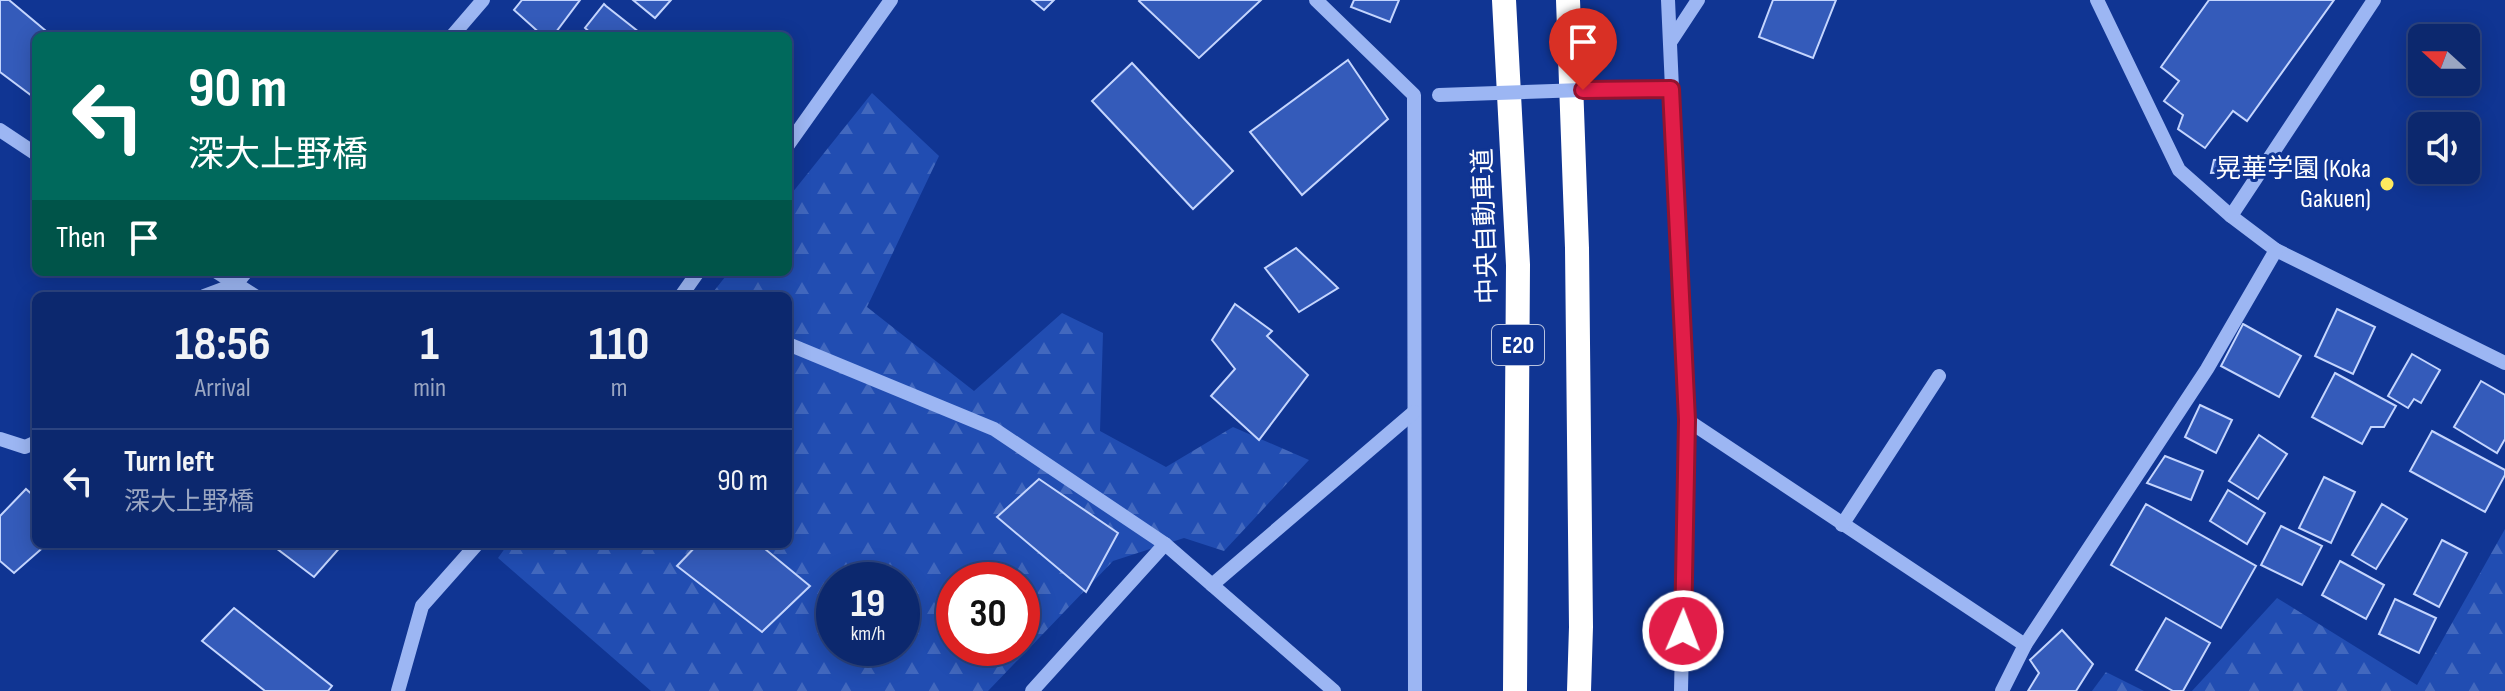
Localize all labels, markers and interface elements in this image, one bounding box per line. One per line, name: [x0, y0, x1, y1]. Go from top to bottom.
pin: [1549, 8, 1617, 90]
icon: arrive: [1561, 20, 1605, 64]
north arrow: [2408, 24, 2480, 96]
map controls: [2408, 24, 2480, 184]
text: 90 m: [188, 56, 287, 123]
icon: left: [56, 64, 160, 168]
button: sound: [2408, 112, 2480, 184]
text: 深大上野橋: [188, 134, 368, 177]
street label: 中央自動車道: [1468, 147, 1504, 305]
place label: 晃華学園 (Koka Gakuen): [2215, 154, 2371, 215]
marker: 晃華学園 (Koka Gakuen): [2378, 175, 2396, 193]
icon: arrive: [122, 216, 166, 260]
text: Then: [56, 220, 106, 256]
text: 18:56: [175, 316, 271, 373]
text: 1: [420, 316, 439, 373]
text: 110: [589, 316, 649, 373]
road number: E20: [1492, 325, 1544, 365]
text: Arrival: [195, 373, 251, 404]
text: min: [413, 373, 446, 404]
text: m: [611, 373, 627, 404]
text: Turn left: [124, 444, 214, 480]
icon: left: [56, 459, 100, 503]
text: 90 m: [717, 463, 768, 499]
text: 深大上野橋: [124, 487, 254, 518]
speed limit sign: 30: [936, 562, 1040, 666]
text: 19: [851, 580, 885, 628]
position arrow: [1641, 589, 1725, 673]
text: km/h: [851, 622, 885, 646]

